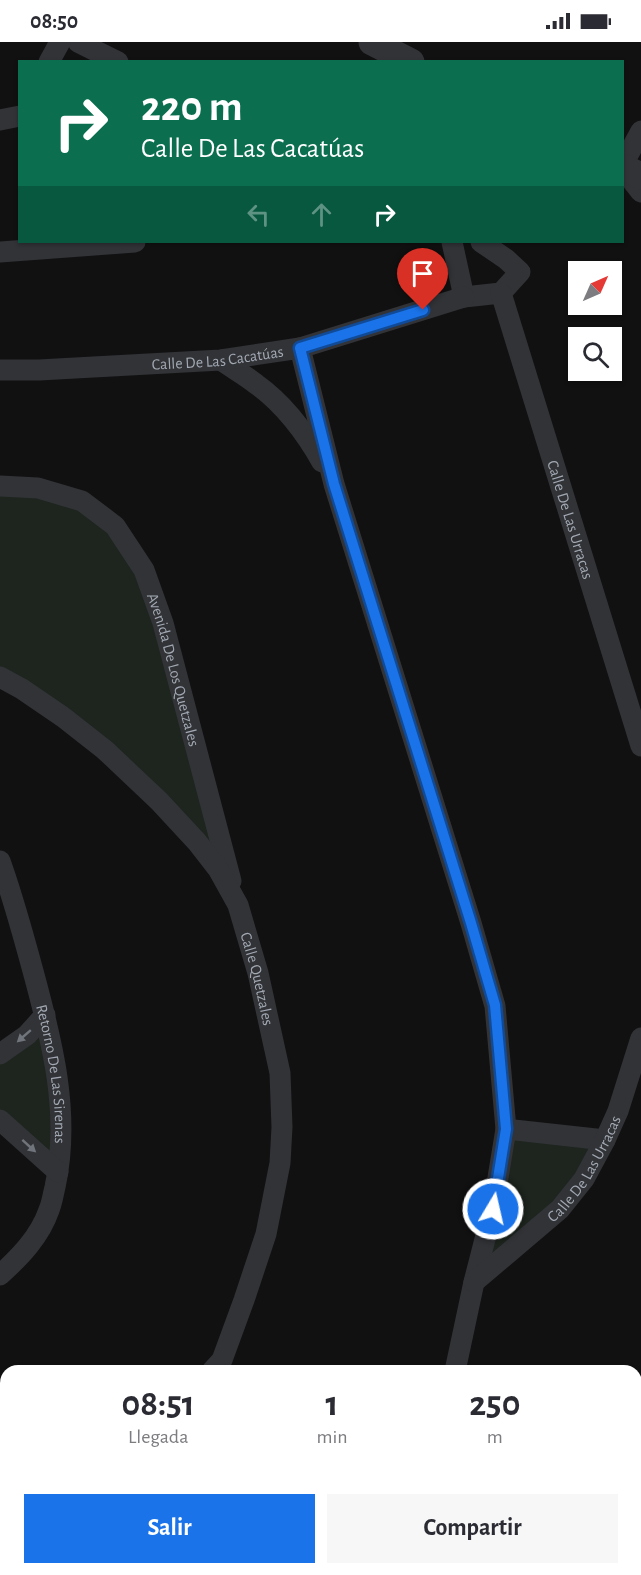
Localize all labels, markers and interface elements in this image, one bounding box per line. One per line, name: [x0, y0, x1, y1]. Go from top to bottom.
text: 08:50: [30, 10, 78, 32]
icon: right: [42, 84, 120, 162]
text: 220 m: [141, 86, 243, 128]
text: Calle De Las Cacatúas: [141, 135, 364, 162]
icon: left: [242, 198, 275, 231]
icon: ahead: [305, 198, 338, 231]
icon: right: [368, 198, 401, 231]
pin: [397, 248, 448, 310]
icon: arrive: [406, 257, 439, 290]
north arrow: [568, 261, 622, 315]
map controls: [568, 261, 622, 381]
button: search: [568, 327, 622, 381]
street label: Calle De Las Cacatúas: [151, 344, 285, 373]
street label: Calle De Las Urracas: [544, 458, 596, 581]
street label: Avenida De Los Quetzales: [144, 591, 202, 748]
street label: Calle Quetzales: [237, 930, 276, 1027]
street label: Retorno De Las Sirenas: [33, 1003, 68, 1144]
one-way arrow: [17, 1029, 32, 1042]
street label: Calle De Las Urracas: [544, 1113, 624, 1225]
one-way arrow: [21, 1139, 36, 1152]
position arrow: [461, 1177, 525, 1241]
text: 08:51: [122, 1386, 195, 1422]
text: 1: [325, 1386, 338, 1422]
text: 250: [469, 1386, 520, 1422]
text: Llegada: [128, 1427, 188, 1447]
text: min: [316, 1427, 348, 1447]
text: m: [487, 1427, 503, 1447]
button: Salir: [24, 1494, 315, 1563]
button: Compartir: [327, 1494, 618, 1563]

